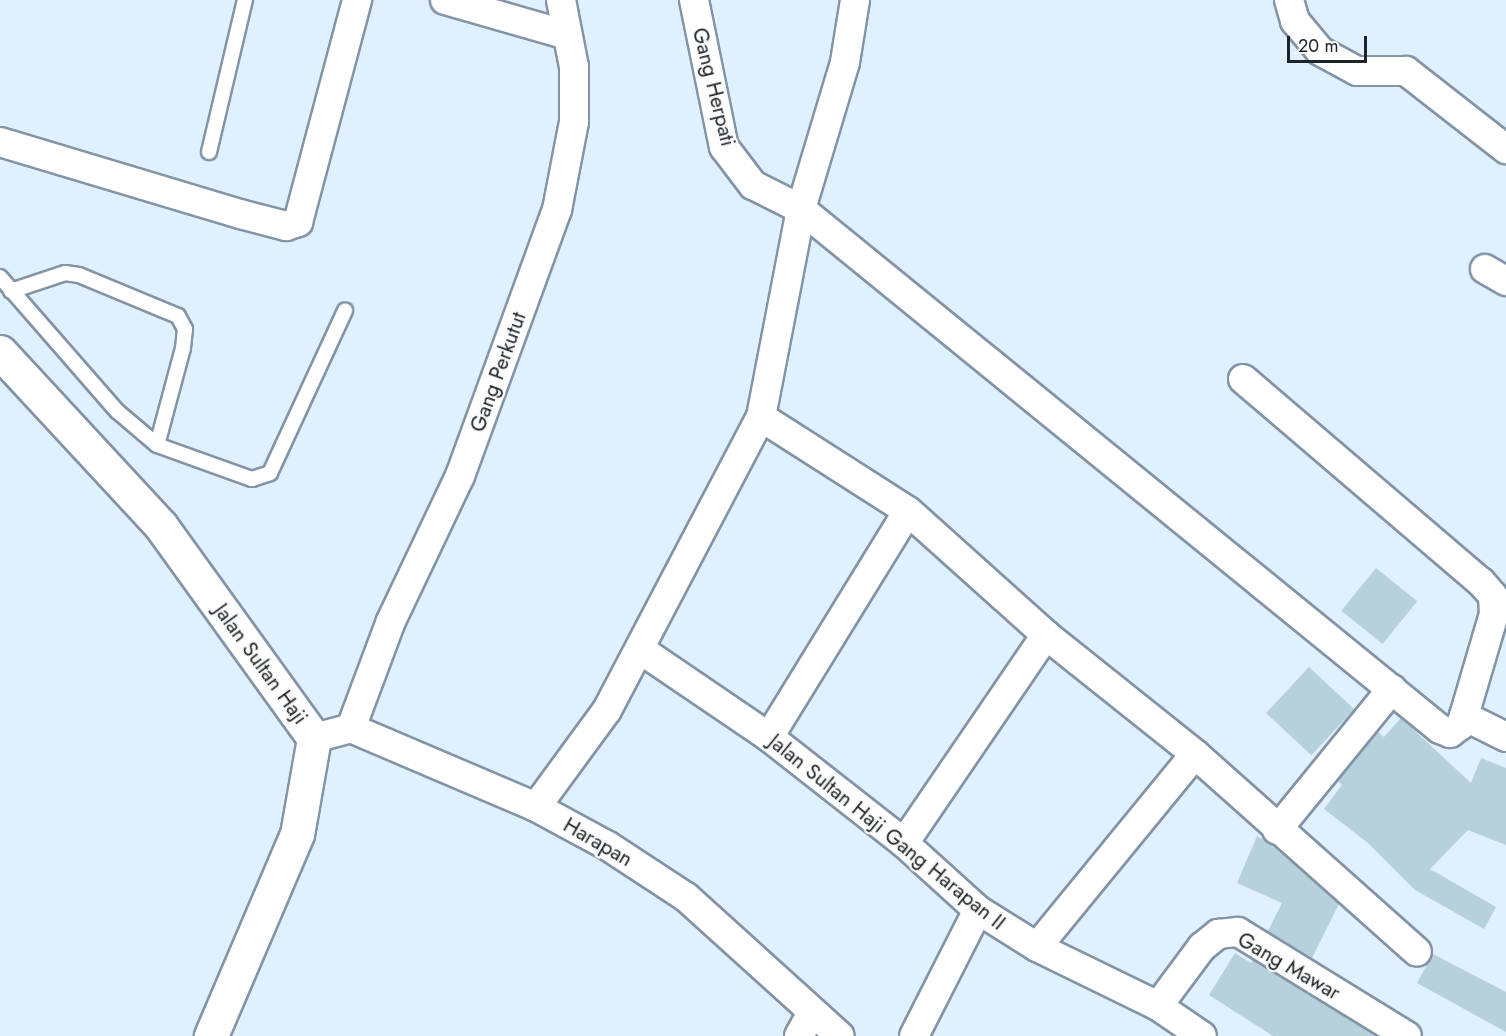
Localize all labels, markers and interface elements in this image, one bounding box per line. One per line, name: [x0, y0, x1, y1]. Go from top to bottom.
scale bar: [1290, 24, 1370, 62]
street label: Gang Herpati: [687, 25, 741, 149]
text: 20 m: [1298, 33, 1338, 59]
street label: Gang Perkutut: [465, 309, 531, 435]
street label: Jalan Sultan Haji: [209, 599, 313, 729]
street label: Jalan Sultan Haji Gang Harapan II: [764, 729, 1010, 935]
street label: Harapan: [559, 812, 637, 872]
street label: Gang Mawar: [1233, 927, 1345, 1005]

